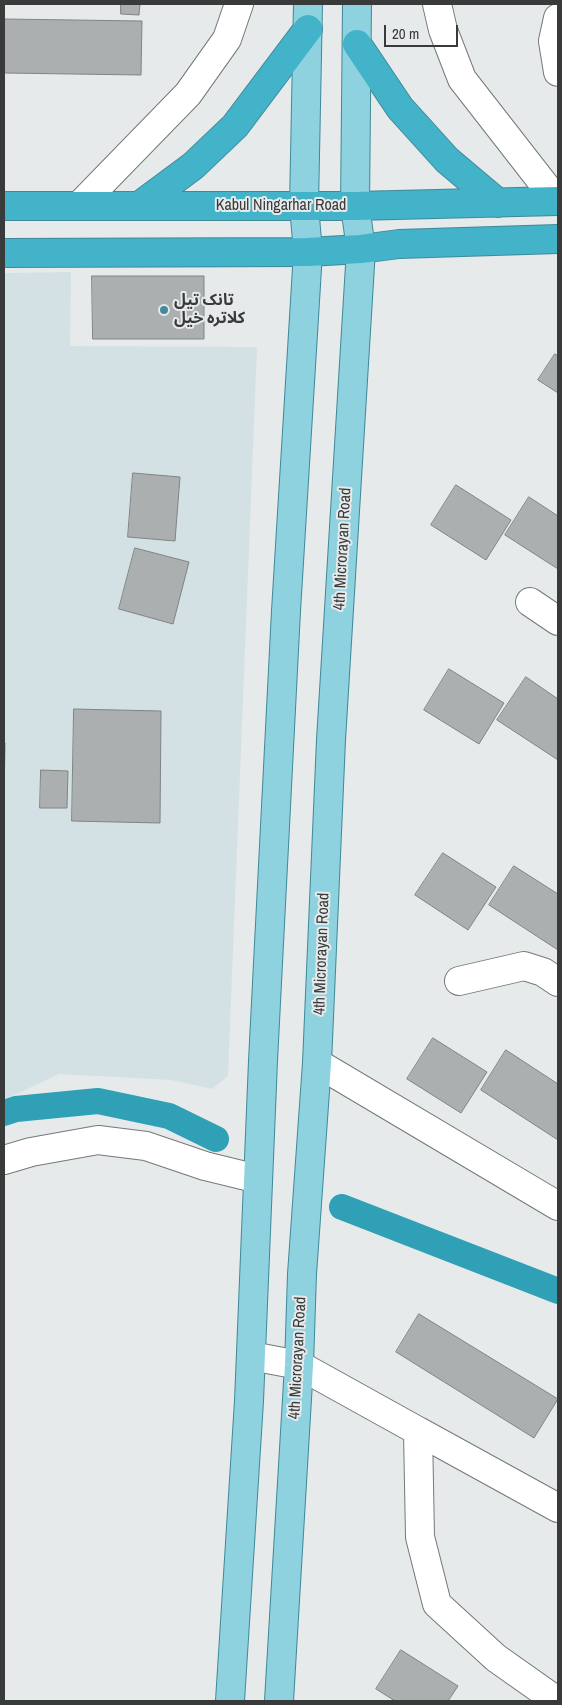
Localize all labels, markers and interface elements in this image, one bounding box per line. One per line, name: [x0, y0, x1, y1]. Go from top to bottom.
scale bar: [387, 15, 461, 47]
text: 20 m: [392, 23, 419, 44]
street label: Kabul Ningarhar Road: [216, 196, 346, 216]
place label: تانک تیل کلاتره خیل: [174, 291, 245, 329]
marker: تانک تیل کلاتره خیل: [158, 304, 170, 316]
street label: 4th Microrayan Road: [330, 487, 356, 611]
street label: 4th Microrayan Road: [310, 892, 334, 1016]
street label: 4th Microrayan Road: [285, 1296, 311, 1420]

